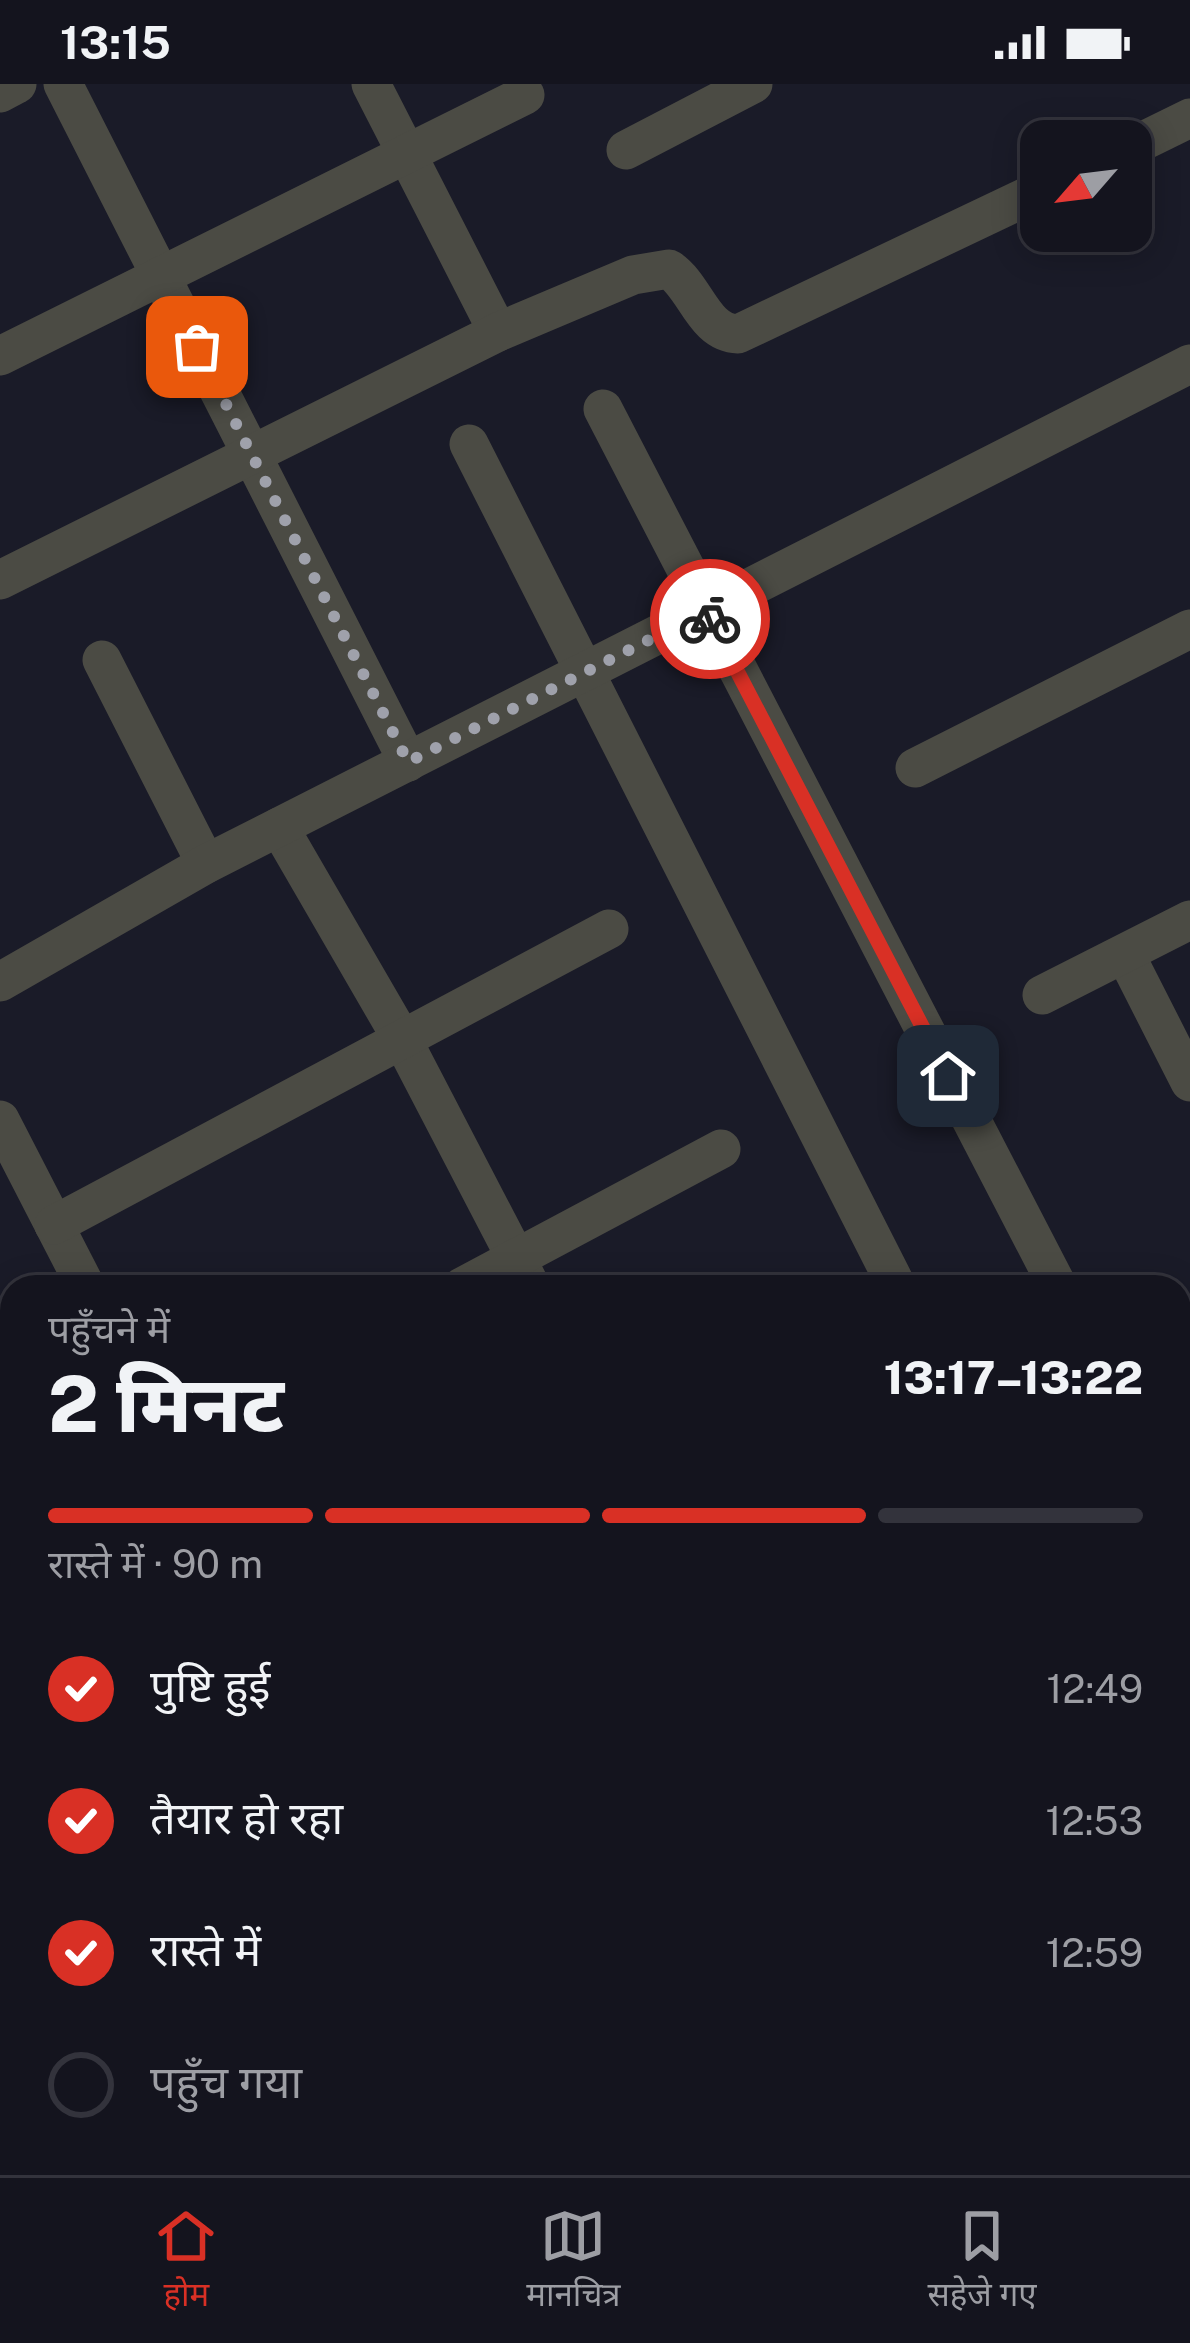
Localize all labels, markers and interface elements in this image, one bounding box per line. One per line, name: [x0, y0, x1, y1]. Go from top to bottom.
text: 13:15: [60, 16, 171, 69]
north arrow: [1020, 120, 1152, 252]
map controls: [1020, 120, 1152, 252]
pin: [146, 296, 248, 398]
icon: bag: [164, 314, 230, 380]
courier: [650, 559, 770, 679]
icon: bike: [677, 586, 743, 652]
pin: [897, 1025, 999, 1127]
icon: home: [915, 1043, 981, 1109]
text: पहुँचने में: [48, 1306, 170, 1352]
text: 13:17–13:22: [884, 1351, 1143, 1404]
text: 2 मिनट: [48, 1358, 284, 1450]
text: रास्ते में · 90 m: [48, 1541, 263, 1587]
icon: check: [48, 1656, 114, 1722]
text: पुष्टि हुई: [150, 1659, 270, 1712]
text: 12:49: [1046, 1666, 1143, 1712]
icon: check: [48, 1788, 114, 1854]
text: तैयार हो रहा: [150, 1791, 343, 1844]
text: 12:53: [1046, 1798, 1143, 1844]
icon: check: [48, 1920, 114, 1986]
text: रास्ते में: [150, 1923, 261, 1976]
text: 12:59: [1046, 1930, 1143, 1976]
text: पहुँच गया: [150, 2055, 302, 2108]
tab: होम: [153, 2203, 219, 2319]
tab: मानचित्र: [526, 2203, 621, 2319]
tab: सहेजे गए: [927, 2203, 1037, 2319]

